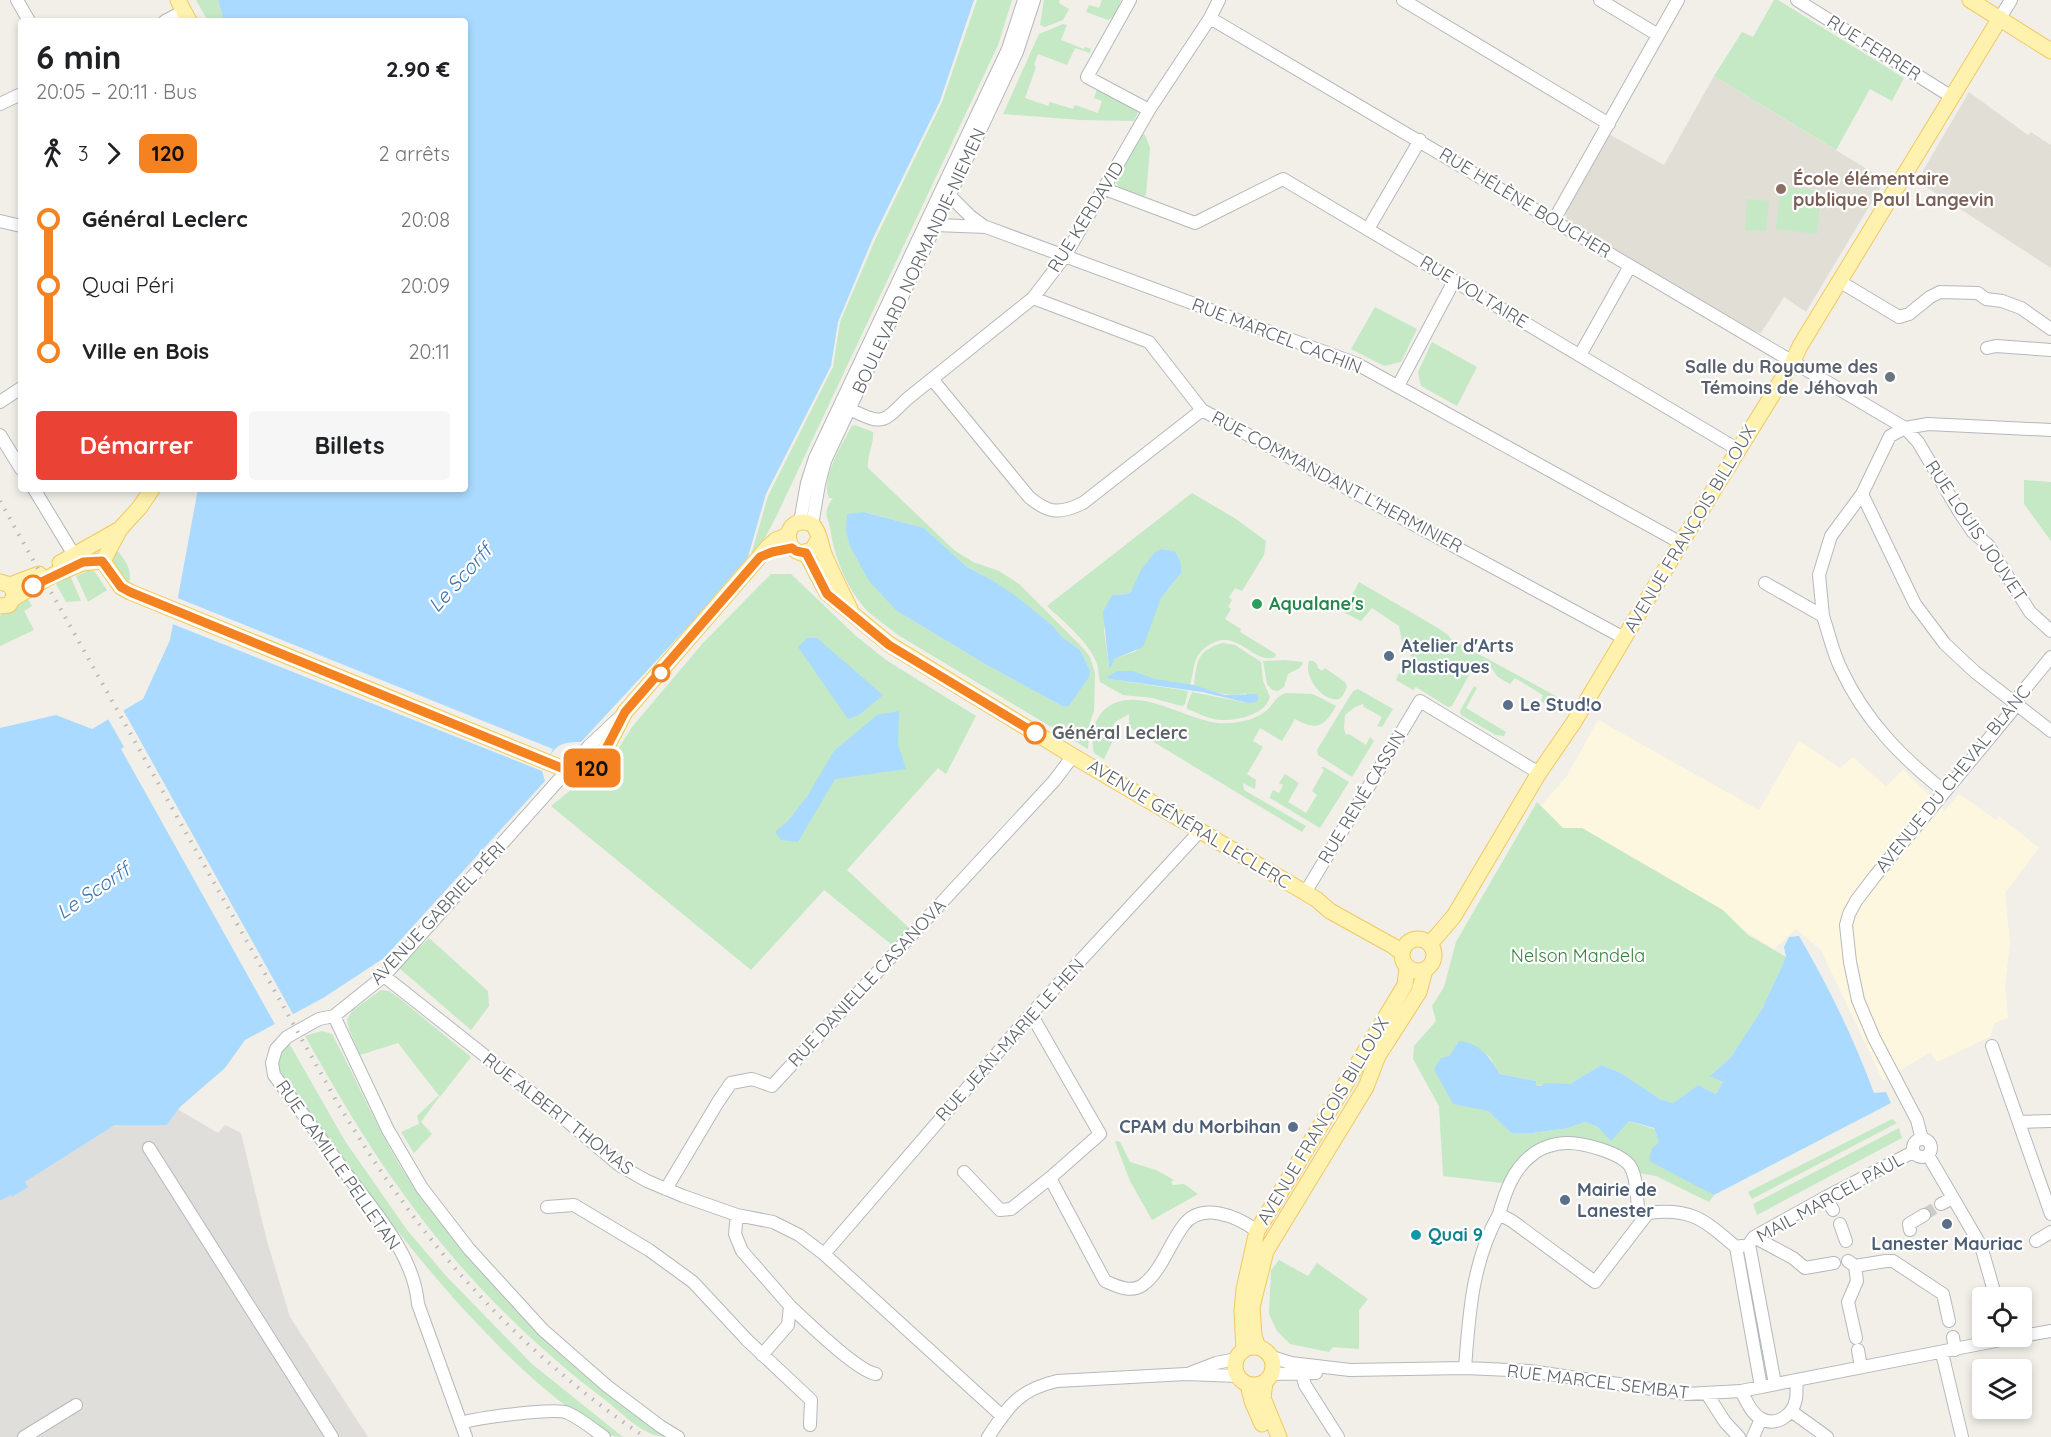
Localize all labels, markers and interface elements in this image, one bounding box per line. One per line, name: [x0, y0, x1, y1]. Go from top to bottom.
street label: RUE FERRER: [1823, 10, 1926, 86]
text: 6 min: [36, 36, 121, 77]
text: 2.90 €: [386, 55, 450, 83]
text: 20:05 – 20:11 · Bus: [36, 79, 197, 104]
street label: BOULEVARD NORMANDIE-NIEMEN: [847, 124, 990, 397]
icon: walk: [36, 137, 69, 170]
icon: forward: [97, 137, 130, 170]
text: 120: [151, 140, 185, 166]
text: 3: [78, 141, 88, 166]
text: 2 arrêts: [379, 141, 450, 166]
street label: RUE HÉLÈNE BOUCHER: [1435, 142, 1615, 263]
street label: RUE KERDAVID: [1042, 157, 1129, 277]
place label: École élémentaire publique Paul Langevin: [1793, 167, 1994, 211]
marker: École élémentaire publique Paul Langevin: [1774, 182, 1788, 196]
text: Général Leclerc: [82, 205, 248, 233]
text: 20:08: [401, 207, 450, 232]
street label: RUE VOLTAIRE: [1416, 250, 1533, 333]
text: Quai Péri: [82, 271, 174, 299]
text: 20:09: [400, 273, 450, 298]
street label: RUE MARCEL CACHIN: [1189, 292, 1366, 379]
text: Ville en Bois: [82, 337, 209, 365]
text: 20:11: [408, 339, 450, 364]
place label: Salle du Royaume des Témoins de Jéhovah: [1685, 355, 1878, 399]
marker: Salle du Royaume des Témoins de Jéhovah: [1883, 370, 1897, 384]
street label: RUE COMMANDANT L'HERMINIER: [1208, 405, 1467, 558]
button: Démarrer: [36, 411, 237, 480]
button: Billets: [249, 411, 450, 480]
street label: AVENUE FRANÇOIS BILLOUX: [1618, 421, 1761, 637]
street label: RUE LOUIS JOUVET: [1921, 456, 2032, 606]
water label: Le Scorff: [423, 536, 499, 617]
unlabelled marker: [22, 575, 44, 597]
place label: Aqualane's: [1269, 592, 1364, 615]
marker: Aqualane's: [1250, 597, 1264, 611]
place label: Atelier d'Arts Plastiques: [1401, 634, 1514, 678]
marker: Atelier d'Arts Plastiques: [1382, 649, 1396, 663]
unlabelled marker: [652, 664, 670, 682]
street label: AVENUE DU CHEVAL BLANC: [1870, 680, 2035, 877]
place label: Le Stud!o: [1520, 693, 1602, 716]
marker: Le Stud!o: [1501, 698, 1515, 712]
place label: Général Leclerc: [1052, 721, 1187, 744]
marker: Général Leclerc: [1024, 722, 1046, 744]
street label: RUE RENÉ CASSIN: [1313, 726, 1410, 868]
line badge: 120: [558, 748, 626, 788]
street label: AVENUE GÉNÉRAL LECLERC: [1084, 754, 1295, 893]
text: 120: [575, 755, 609, 781]
street label: AVENUE GABRIEL PÉRI: [365, 836, 510, 989]
water label: Le Scorff: [51, 855, 137, 924]
street label: RUE DANIELLE CASANOVA: [783, 894, 951, 1071]
park label: Nelson Mandela: [1511, 944, 1645, 967]
street label: RUE JEAN-MARIE LE HEN: [930, 953, 1089, 1126]
street label: AVENUE FRANÇOIS BILLOUX: [1251, 1013, 1394, 1229]
street label: RUE ALBERT THOMAS: [478, 1048, 638, 1180]
street label: RUE CAMILLE PELLETAN: [271, 1075, 406, 1254]
place label: CPAM du Morbihan: [1119, 1115, 1281, 1138]
marker: CPAM du Morbihan: [1286, 1120, 1300, 1134]
street label: MAIL MARCEL PAUL: [1752, 1147, 1908, 1247]
place label: Mairie de Lanester: [1577, 1178, 1657, 1222]
marker: Mairie de Lanester: [1558, 1193, 1572, 1207]
marker: Lanester Mauriac: [1940, 1217, 1954, 1231]
place label: Quai 9: [1428, 1223, 1483, 1246]
marker: Quai 9: [1409, 1228, 1423, 1242]
place label: Lanester Mauriac: [1871, 1232, 2023, 1255]
map controls: [1972, 1287, 2032, 1419]
button: locate: [1972, 1287, 2032, 1347]
street label: RUE MARCEL SEMBAT: [1506, 1359, 1691, 1404]
button: layers: [1972, 1359, 2032, 1419]

